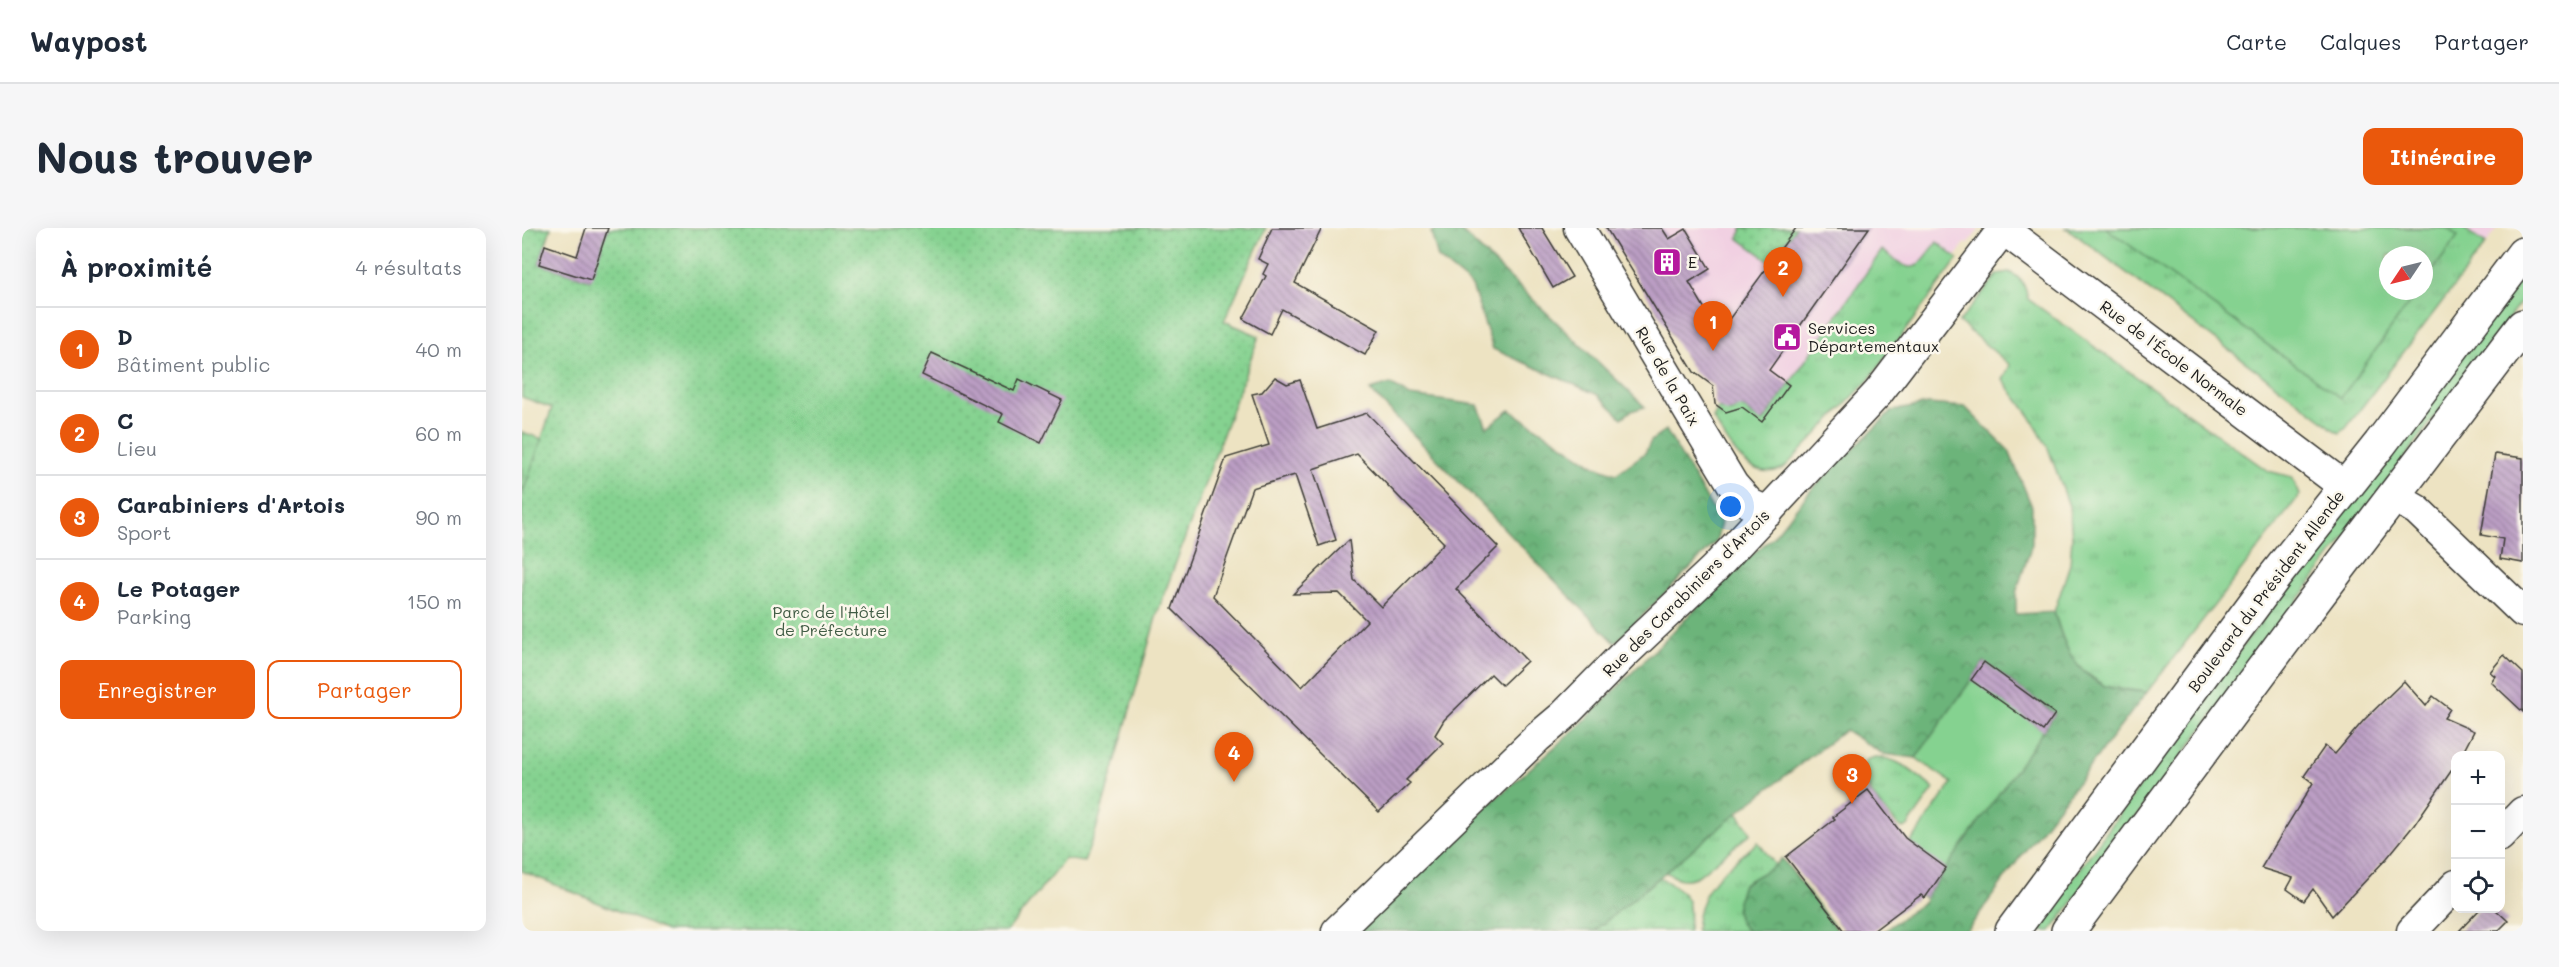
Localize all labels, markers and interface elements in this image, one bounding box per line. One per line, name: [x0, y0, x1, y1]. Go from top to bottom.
text: Waypost: [30, 23, 147, 59]
text: Carte: [2226, 28, 2287, 55]
text: Calques: [2320, 28, 2402, 55]
text: Partager: [2435, 28, 2529, 55]
button: Itinéraire: [2363, 128, 2523, 185]
text: Nous trouver: [36, 129, 314, 184]
building icon: E: [1651, 246, 1683, 278]
north arrow: [2379, 246, 2433, 300]
pin: 2: [1764, 248, 1802, 297]
text: À proximité: [60, 250, 212, 284]
place label: E: [1688, 251, 1697, 272]
text: 4 résultats: [356, 254, 462, 280]
street label: Rue de l'École Normale: [2096, 295, 2252, 420]
pin: 1: [1694, 302, 1732, 351]
place label: Services Départementaux: [1808, 317, 1939, 356]
public building icon: Services Départementaux: [1771, 321, 1803, 353]
text: D: [117, 322, 133, 351]
street label: Rue de la Paix: [1632, 322, 1705, 429]
text: 1: [75, 336, 84, 362]
text: 40 m: [416, 336, 462, 362]
text: Bâtiment public: [117, 351, 270, 377]
text: C: [117, 406, 133, 435]
text: 2: [74, 420, 85, 446]
text: 60 m: [415, 420, 462, 446]
text: Lieu: [117, 435, 157, 461]
street label: Boulevard du Président Allende: [2183, 486, 2348, 696]
text: Carabiniers d'Artois: [117, 490, 345, 519]
your location: [1716, 492, 1745, 521]
text: 3: [74, 504, 86, 530]
text: 90 m: [416, 504, 462, 530]
street label: Rue des Carabiniers d'Artois: [1598, 505, 1774, 681]
text: Sport: [117, 519, 171, 545]
text: Le Potager: [117, 574, 240, 603]
text: 4: [73, 588, 86, 614]
text: 150 m: [407, 588, 462, 614]
park label: Parc de l'Hôtel de Préfecture: [773, 601, 889, 640]
text: Parking: [117, 603, 191, 629]
button: Enregistrer: [60, 660, 255, 719]
button: Partager: [267, 660, 462, 719]
pin: 4: [1214, 732, 1254, 782]
map controls: [2451, 751, 2505, 913]
button: +: [2451, 751, 2505, 805]
pin: 3: [1832, 754, 1872, 804]
button: −: [2451, 805, 2505, 859]
button: locate: [2451, 859, 2505, 913]

